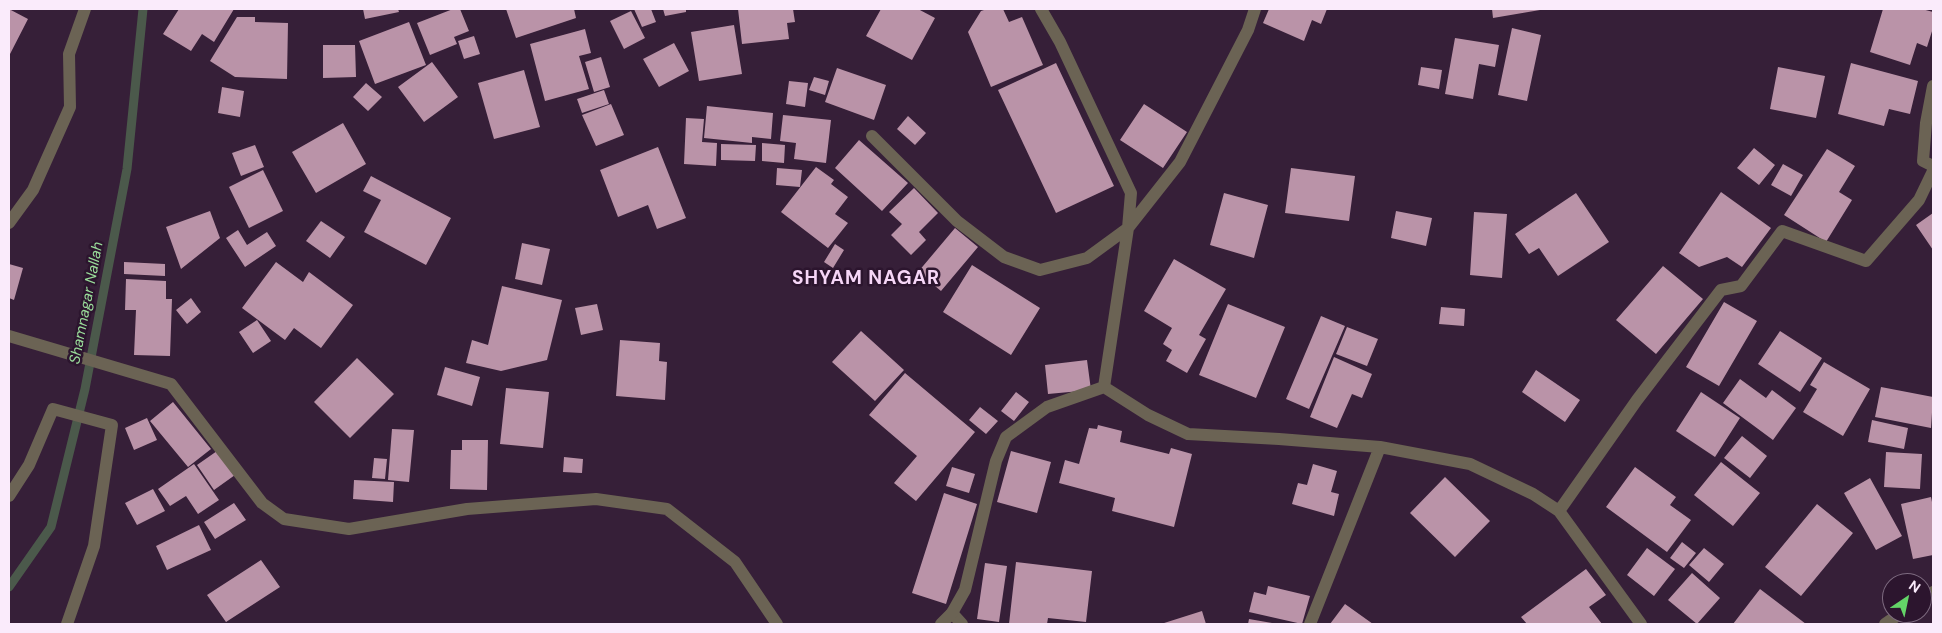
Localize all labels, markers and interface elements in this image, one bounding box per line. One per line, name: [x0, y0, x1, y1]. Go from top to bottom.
water label: Shamnagar Nallah: [66, 240, 108, 366]
district label: SHYAM NAGAR: [791, 268, 941, 290]
north arrow: [1882, 573, 1932, 623]
text: N: [1906, 576, 1924, 597]

